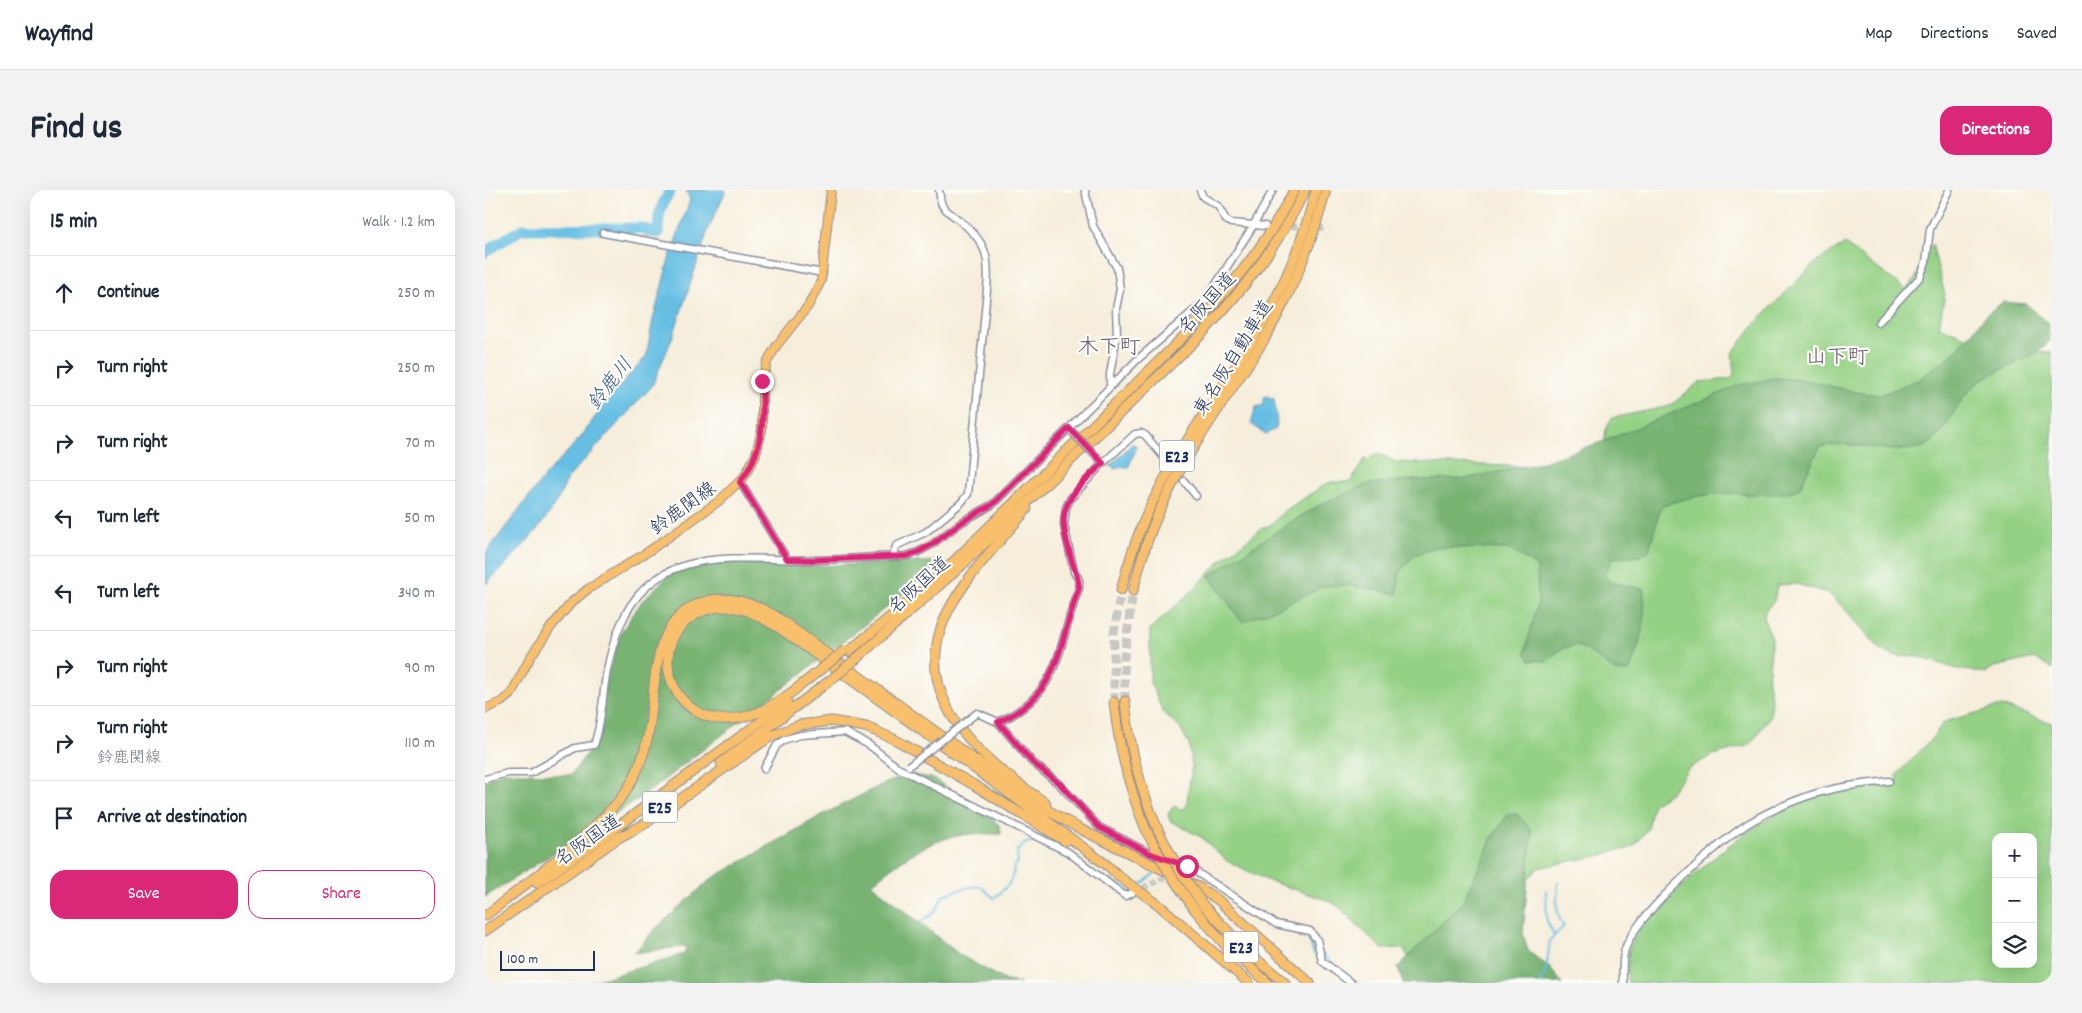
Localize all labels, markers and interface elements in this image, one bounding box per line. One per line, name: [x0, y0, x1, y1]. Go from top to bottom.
text: Wayfind: [25, 18, 93, 52]
text: Map: [1865, 22, 1892, 47]
text: Directions: [1920, 22, 1989, 47]
text: Saved: [2017, 22, 2057, 47]
text: Find us: [30, 105, 122, 155]
button: Directions: [1940, 106, 2052, 155]
text: 15 min: [50, 208, 97, 238]
text: Walk · 1.2 km: [363, 211, 435, 234]
street label: 名阪国道: [1173, 267, 1244, 342]
icon: ahead: [50, 279, 78, 307]
text: Continue: [97, 280, 159, 307]
text: 250 m: [397, 282, 435, 305]
street label: 東名阪自動車道: [1188, 295, 1282, 422]
district label: 木下町: [1078, 334, 1141, 364]
district label: 山下町: [1806, 344, 1869, 374]
water label: 鈴鹿川: [582, 353, 641, 417]
icon: right: [50, 354, 78, 382]
text: Turn right: [97, 355, 168, 382]
text: 250 m: [397, 357, 435, 380]
route end: [751, 370, 774, 393]
icon: right: [50, 429, 78, 457]
text: Turn right: [97, 430, 168, 457]
text: 70 m: [405, 432, 435, 455]
road number: E23: [1159, 440, 1195, 472]
street label: 鈴鹿関線: [645, 477, 723, 543]
icon: left: [50, 504, 78, 532]
text: Turn left: [97, 505, 160, 532]
text: 50 m: [404, 507, 435, 530]
street label: 名阪国道: [883, 551, 958, 622]
icon: left: [50, 579, 78, 607]
text: Turn left: [97, 580, 160, 607]
text: 340 m: [398, 582, 435, 605]
icon: right: [50, 654, 78, 682]
text: Turn right: [97, 655, 168, 682]
text: 90 m: [404, 657, 435, 680]
text: Turn right: [97, 716, 168, 743]
icon: right: [50, 729, 78, 757]
text: 110 m: [405, 732, 435, 755]
text: 鈴鹿関線: [97, 747, 161, 770]
road number: E25: [643, 792, 677, 822]
icon: arrive: [50, 804, 78, 832]
text: Arrive at destination: [97, 805, 247, 832]
street label: 名阪国道: [550, 809, 628, 875]
map controls: [1992, 833, 2037, 968]
button: +: [1992, 833, 2037, 878]
route start: [1176, 855, 1199, 878]
button: Save: [50, 870, 238, 919]
button: Share: [248, 870, 435, 919]
button: −: [1992, 878, 2037, 923]
button: layers: [1992, 923, 2037, 968]
road number: E23: [1223, 932, 1259, 962]
scale bar: [500, 948, 595, 971]
text: 100 m: [507, 950, 538, 970]

